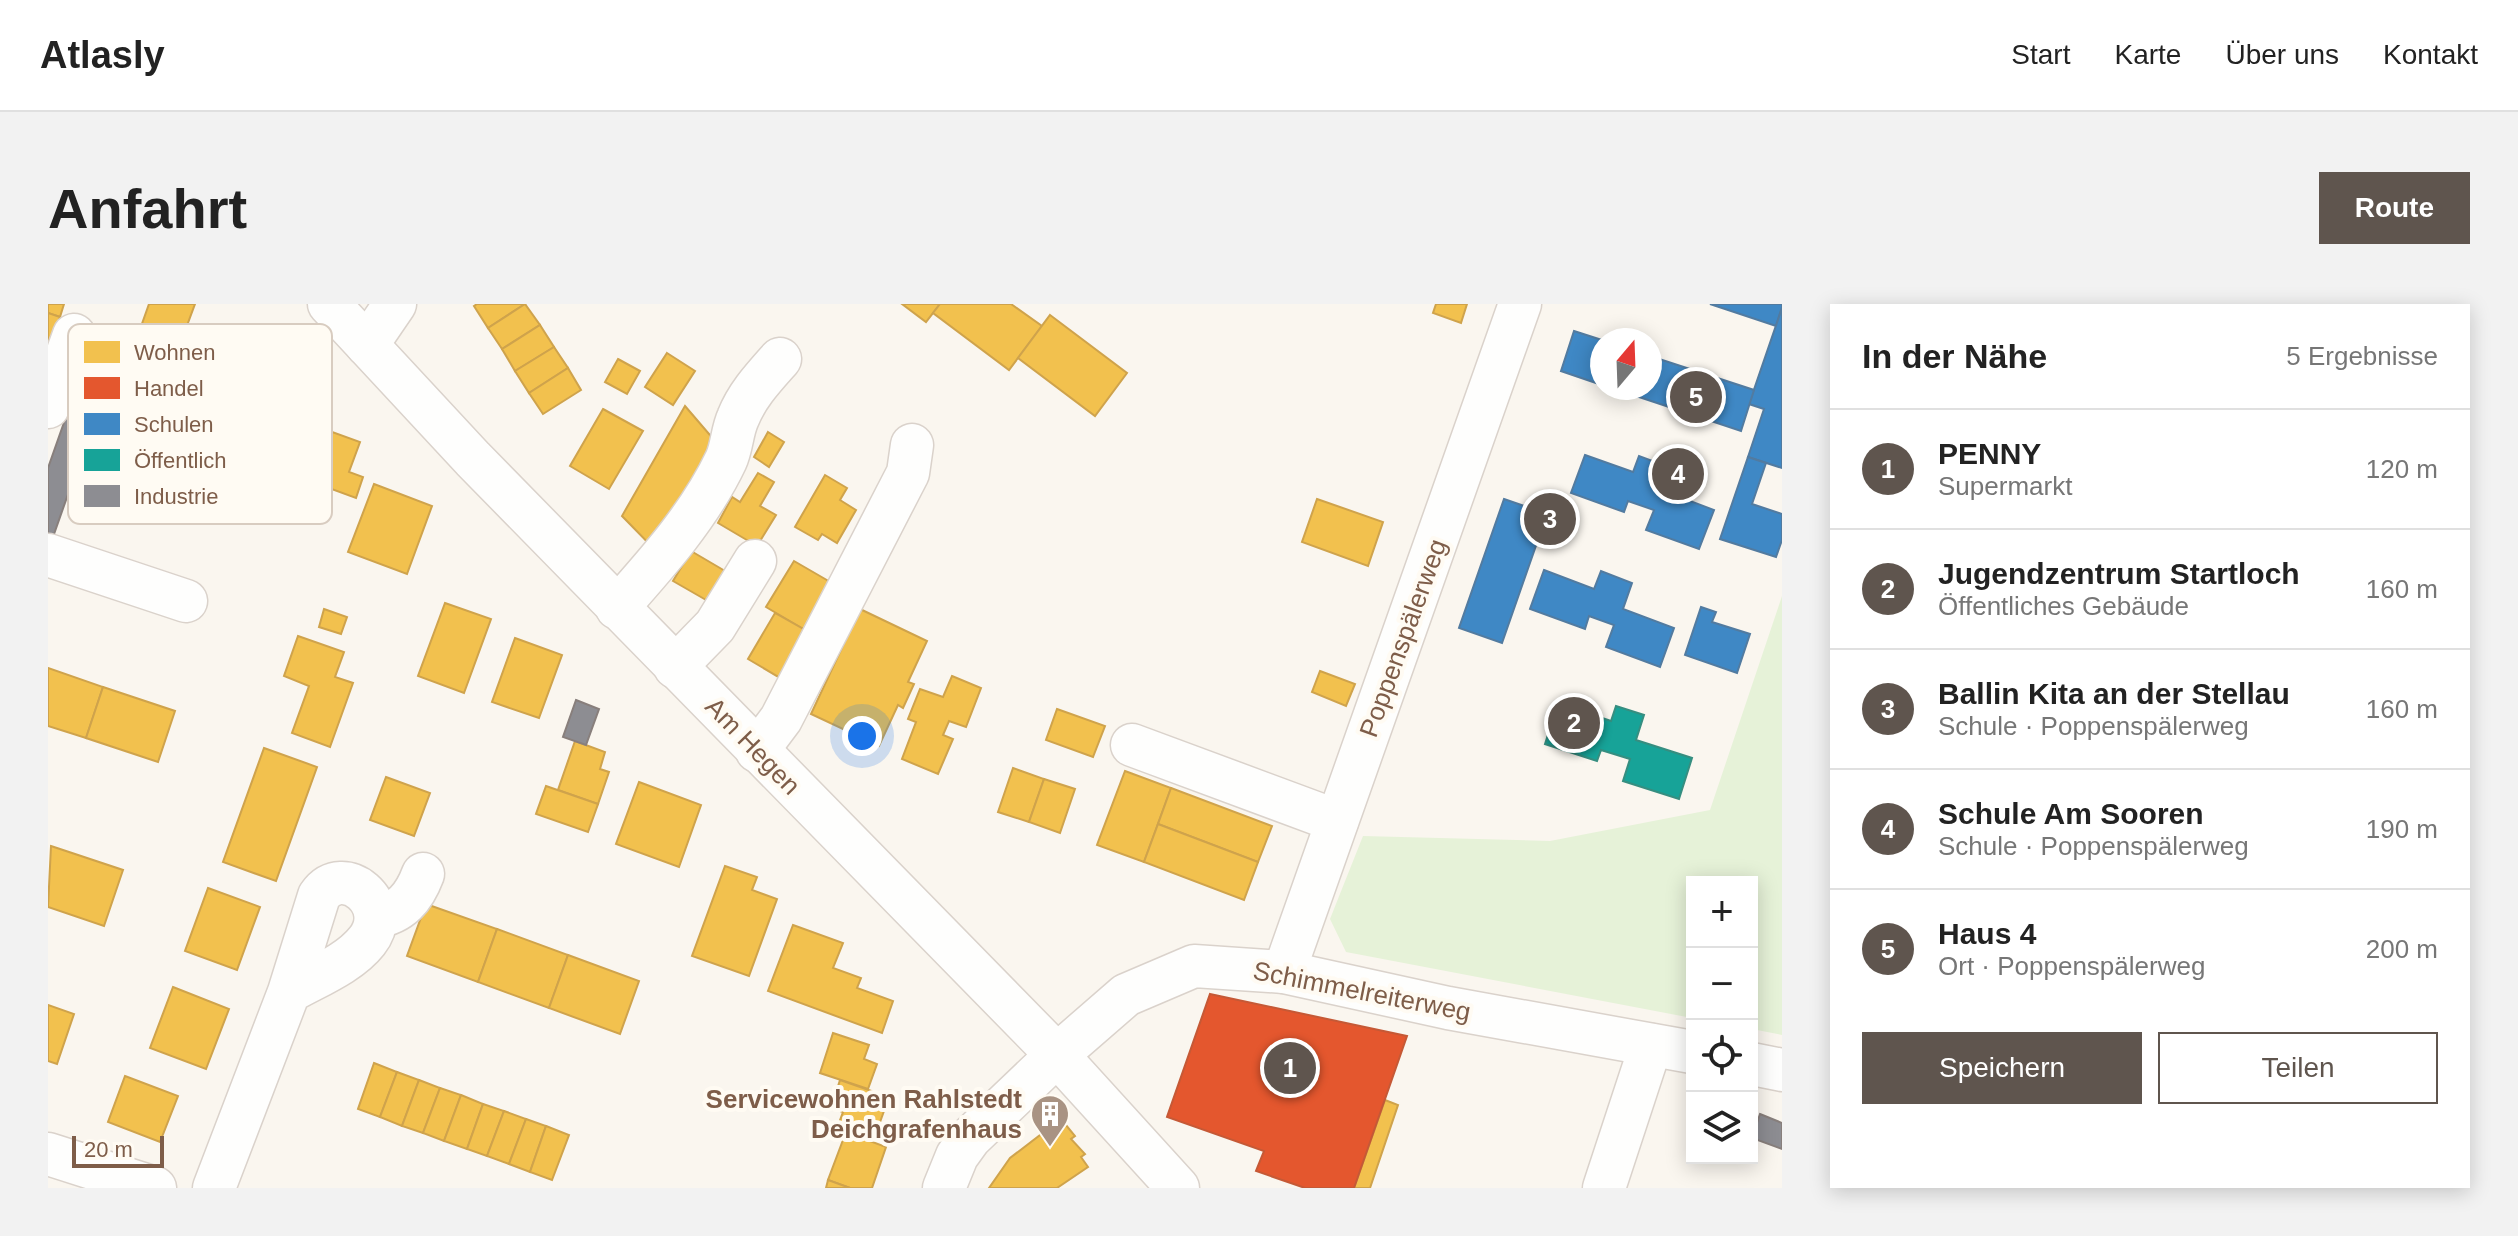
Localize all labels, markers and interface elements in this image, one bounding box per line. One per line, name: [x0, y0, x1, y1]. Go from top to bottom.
text: Atlasly: [40, 34, 165, 76]
text: Start: [2011, 39, 2070, 70]
text: Karte: [2114, 39, 2181, 70]
text: Über uns: [2225, 39, 2339, 70]
text: Kontakt: [2383, 39, 2478, 70]
button: Route: [2319, 172, 2470, 244]
text: Anfahrt: [48, 177, 247, 240]
legend: [68, 324, 332, 524]
north arrow: [1590, 328, 1662, 400]
text: In der Nähe: [1862, 337, 2047, 375]
text: Wohnen: [134, 340, 216, 365]
text: 5 Ergebnisse: [2286, 341, 2438, 371]
pin: 5: [1670, 367, 1722, 427]
text: Handel: [134, 376, 204, 401]
text: Schulen: [134, 412, 214, 437]
text: PENNY: [1938, 437, 2041, 470]
pin: 4: [1652, 444, 1704, 504]
text: Öffentlich: [134, 448, 227, 473]
text: 1: [1881, 454, 1895, 484]
text: 120 m: [2366, 454, 2438, 484]
text: Supermarkt: [1938, 471, 2072, 501]
text: Industrie: [134, 484, 218, 509]
pin: 3: [1524, 489, 1576, 549]
street label: Poppenspälerweg: [1353, 535, 1453, 741]
text: Jugendzentrum Startloch: [1938, 557, 2300, 590]
text: 2: [1881, 574, 1895, 604]
text: 160 m: [2366, 574, 2438, 604]
text: Öffentliches Gebäude: [1938, 591, 2189, 621]
text: Ballin Kita an der Stellau: [1938, 677, 2290, 710]
street label: Am Hegen: [700, 691, 806, 801]
pin: 2: [1548, 693, 1600, 753]
text: 3: [1881, 694, 1895, 724]
text: 160 m: [2366, 694, 2438, 724]
text: Schule · Poppenspälerweg: [1938, 711, 2249, 741]
your location: [842, 716, 882, 756]
text: Schule Am Sooren: [1938, 797, 2204, 830]
text: 4: [1881, 814, 1895, 844]
text: 190 m: [2366, 814, 2438, 844]
text: Schule · Poppenspälerweg: [1938, 831, 2249, 861]
map controls: [1686, 876, 1758, 1164]
button: +: [1686, 876, 1758, 948]
text: Haus 4: [1938, 917, 2036, 950]
text: 5: [1881, 934, 1895, 964]
text: 200 m: [2366, 934, 2438, 964]
button: −: [1686, 948, 1758, 1020]
text: Ort · Poppenspälerweg: [1938, 951, 2205, 981]
street label: Schimmelreiterweg: [1251, 955, 1473, 1027]
button: locate: [1686, 1020, 1758, 1092]
button: Speichern: [1862, 1032, 2142, 1104]
button: Teilen: [2158, 1032, 2438, 1104]
pin: 1: [1264, 1038, 1316, 1098]
place label: Servicewohnen Rahlstedt Deichgrafenhaus: [706, 1084, 1022, 1144]
button: layers: [1686, 1092, 1758, 1164]
building icon: Servicewohnen Rahlstedt Deichgrafenhaus: [1029, 1093, 1071, 1148]
scale bar: [72, 1132, 164, 1168]
text: 20 m: [84, 1137, 133, 1162]

